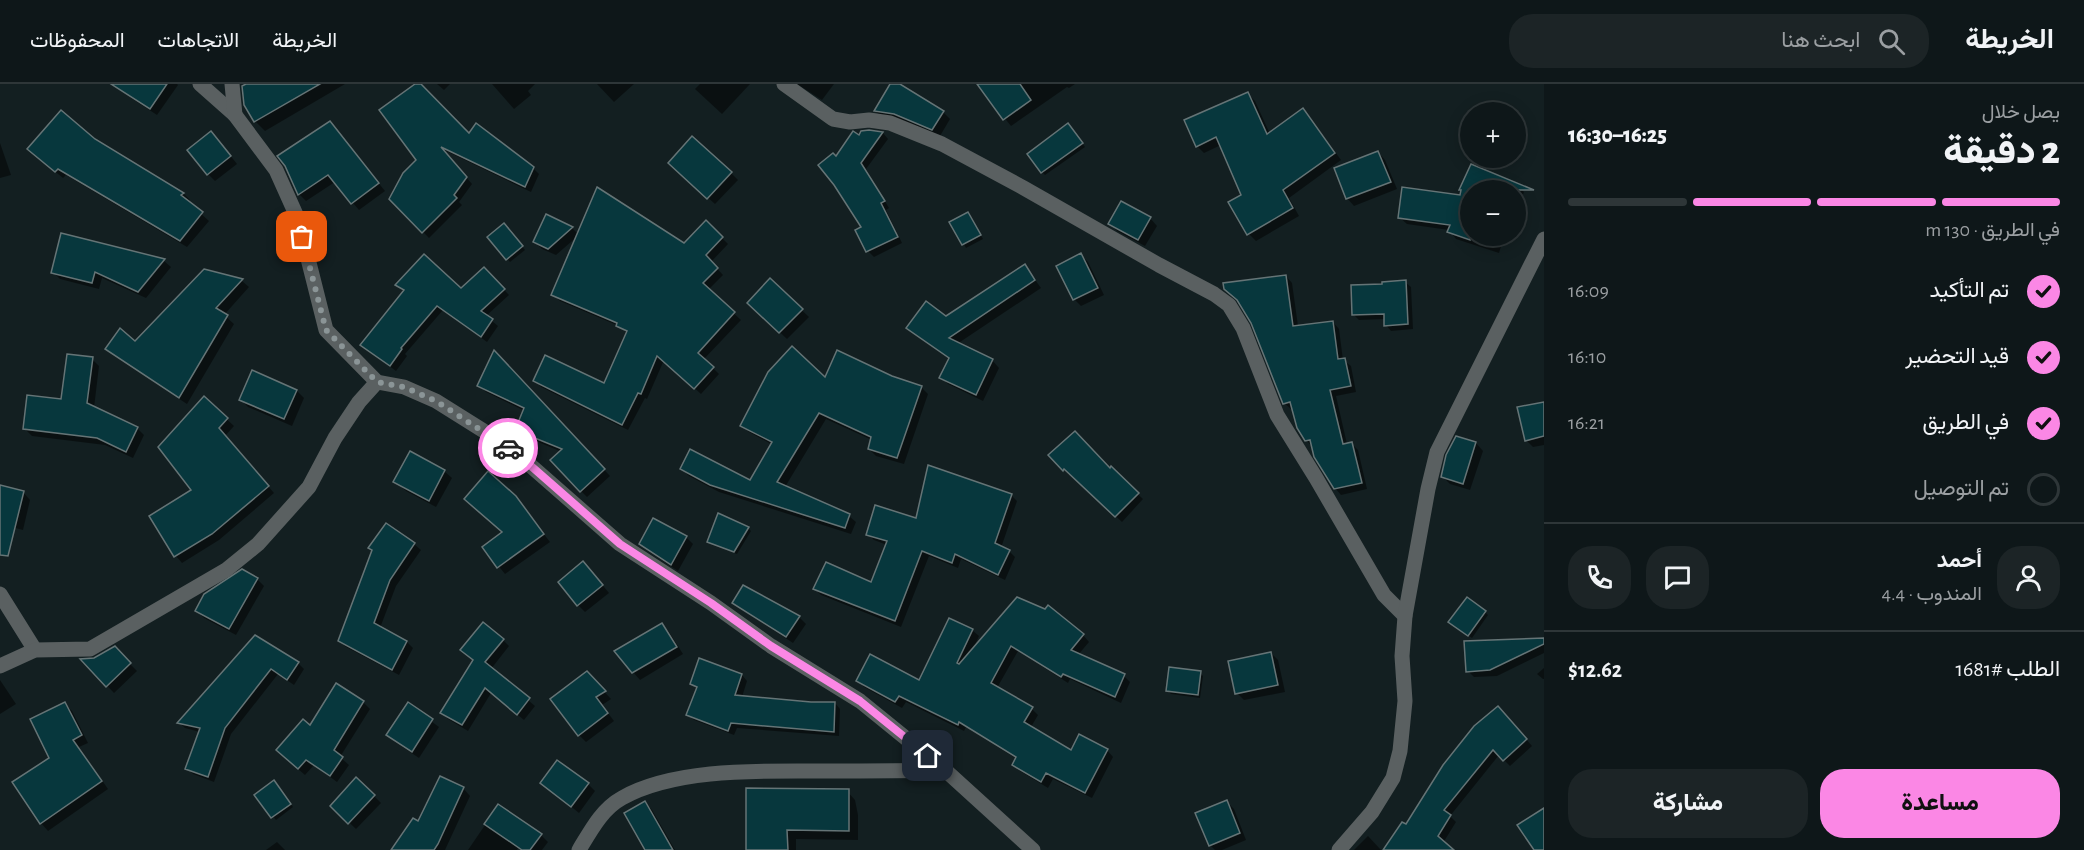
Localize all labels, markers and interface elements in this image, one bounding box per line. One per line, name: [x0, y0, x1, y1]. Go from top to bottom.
search box: [1509, 14, 1929, 68]
icon: search: [1875, 25, 1908, 58]
text: الخريطة: [1965, 26, 2054, 54]
text: ابحث هنا: [1781, 29, 1860, 51]
text: المحفوظات: [30, 30, 125, 51]
text: الاتجاهات: [158, 30, 239, 51]
text: الخريطة: [272, 30, 337, 51]
map controls: [1460, 102, 1526, 246]
button: +: [1460, 102, 1526, 168]
text: يصل خلال: [1982, 102, 2060, 122]
text: 16:25–16:30: [1568, 124, 1667, 146]
text: 2 دقيقة: [1943, 132, 2060, 171]
button: −: [1460, 180, 1526, 246]
pin: [276, 211, 327, 262]
icon: bag: [285, 220, 318, 253]
text: في الطريق · 130 m: [1925, 220, 2060, 240]
icon: check: [2027, 275, 2060, 308]
text: تم التأكيد: [1930, 279, 2009, 301]
text: 16:09: [1568, 281, 1609, 301]
icon: check: [2027, 341, 2060, 374]
text: قيد التحضير: [1905, 345, 2009, 367]
text: 16:10: [1568, 347, 1606, 367]
icon: check: [2027, 407, 2060, 440]
text: في الطريق: [1922, 411, 2009, 433]
text: 16:21: [1568, 413, 1605, 433]
courier: [478, 418, 538, 478]
icon: car: [492, 432, 525, 465]
text: تم التوصيل: [1914, 477, 2009, 499]
button: phone: [1568, 546, 1631, 609]
button: chat: [1646, 546, 1709, 609]
button: person: [1997, 546, 2060, 609]
text: أحمد: [1937, 549, 1982, 571]
text: المندوب · 4.4: [1881, 584, 1982, 604]
text: الطلب #1681: [1955, 658, 2060, 680]
text: $12.62: [1568, 659, 1622, 681]
pin: [902, 730, 953, 781]
icon: home: [911, 739, 944, 772]
button: مشاركة: [1568, 769, 1808, 838]
button: مساعدة: [1820, 769, 2060, 838]

